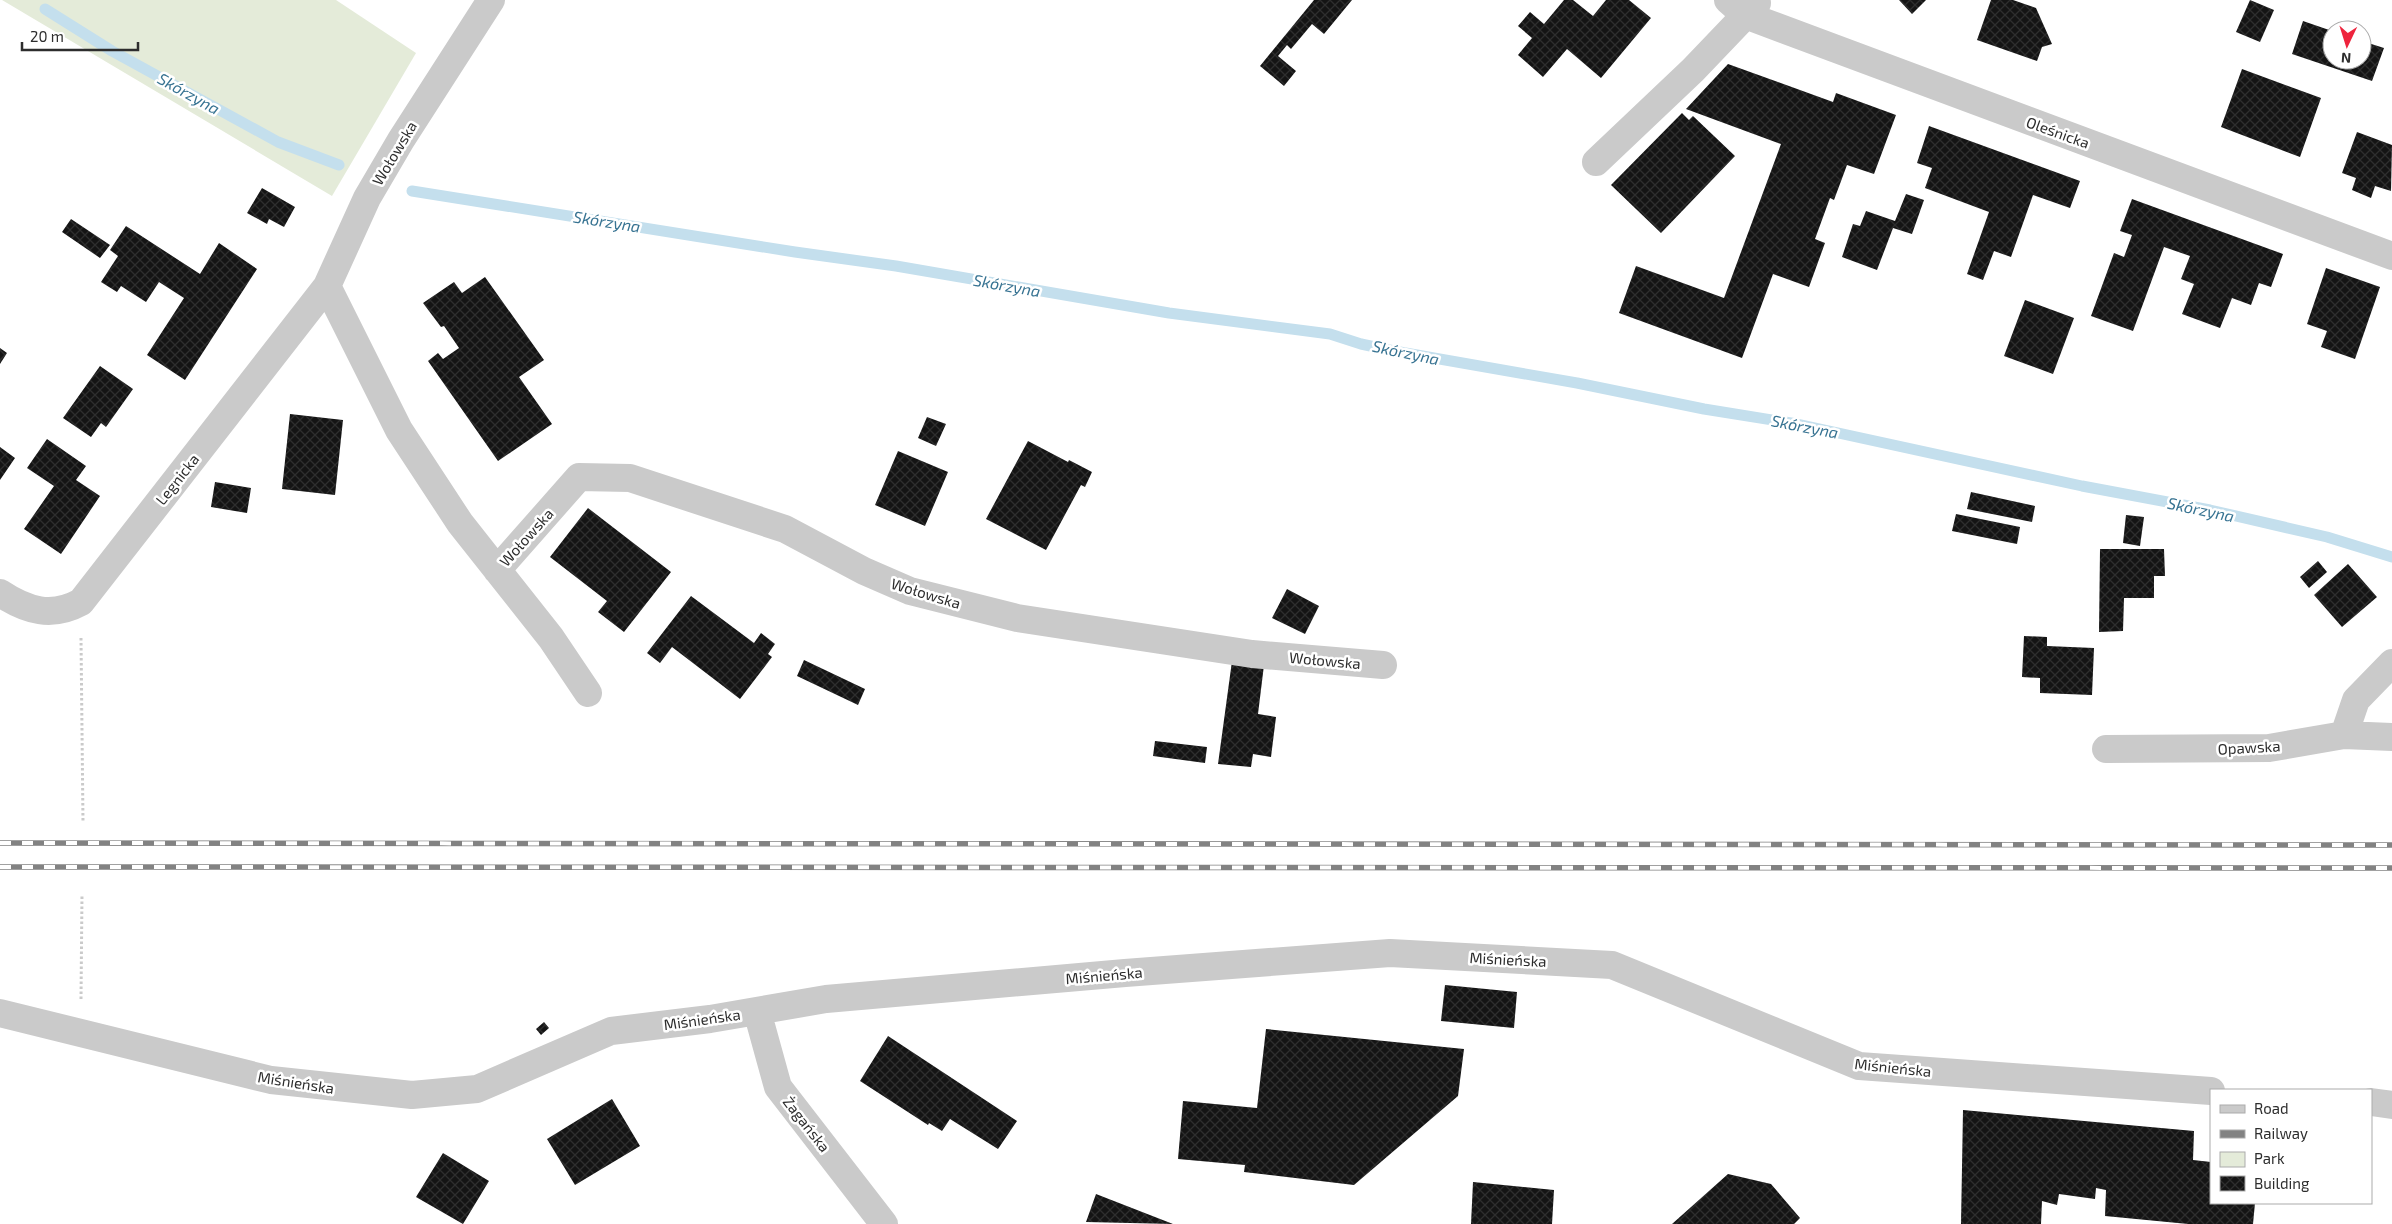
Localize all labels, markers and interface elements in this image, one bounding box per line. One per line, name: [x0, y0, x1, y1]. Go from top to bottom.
scale bar: [22, 20, 139, 52]
north arrow: [2322, 20, 2372, 70]
text: 20 m: [30, 27, 64, 45]
text: N: [2340, 50, 2352, 67]
water label: Skórzyna: [154, 68, 223, 119]
street label: Oleśnicka: [2024, 112, 2092, 152]
street label: Wołowska: [368, 118, 420, 188]
water label: Skórzyna: [572, 206, 642, 237]
water label: Skórzyna: [972, 270, 1042, 301]
water label: Skórzyna: [1371, 336, 1441, 369]
water label: Skórzyna: [1770, 410, 1840, 443]
street label: Legnicka: [152, 450, 202, 508]
water label: Skórzyna: [2166, 493, 2236, 526]
street label: Wołowska: [495, 504, 557, 570]
street label: Wołowska: [889, 574, 963, 612]
street label: Wołowska: [1288, 648, 1362, 672]
street label: Opawska: [2217, 736, 2281, 758]
street label: Miśnieńska: [1469, 948, 1547, 970]
street label: Miśnieńska: [1065, 963, 1143, 987]
street label: Miśnieńska: [663, 1005, 741, 1033]
street label: Miśnieńska: [1854, 1054, 1932, 1080]
street label: Miśnieńska: [256, 1067, 336, 1097]
legend: [2210, 1089, 2372, 1204]
street label: Żagańska: [780, 1093, 834, 1155]
text: Road: [2254, 1099, 2289, 1117]
text: Railway: [2254, 1124, 2308, 1142]
text: Park: [2254, 1149, 2285, 1167]
text: Building: [2254, 1174, 2310, 1192]

